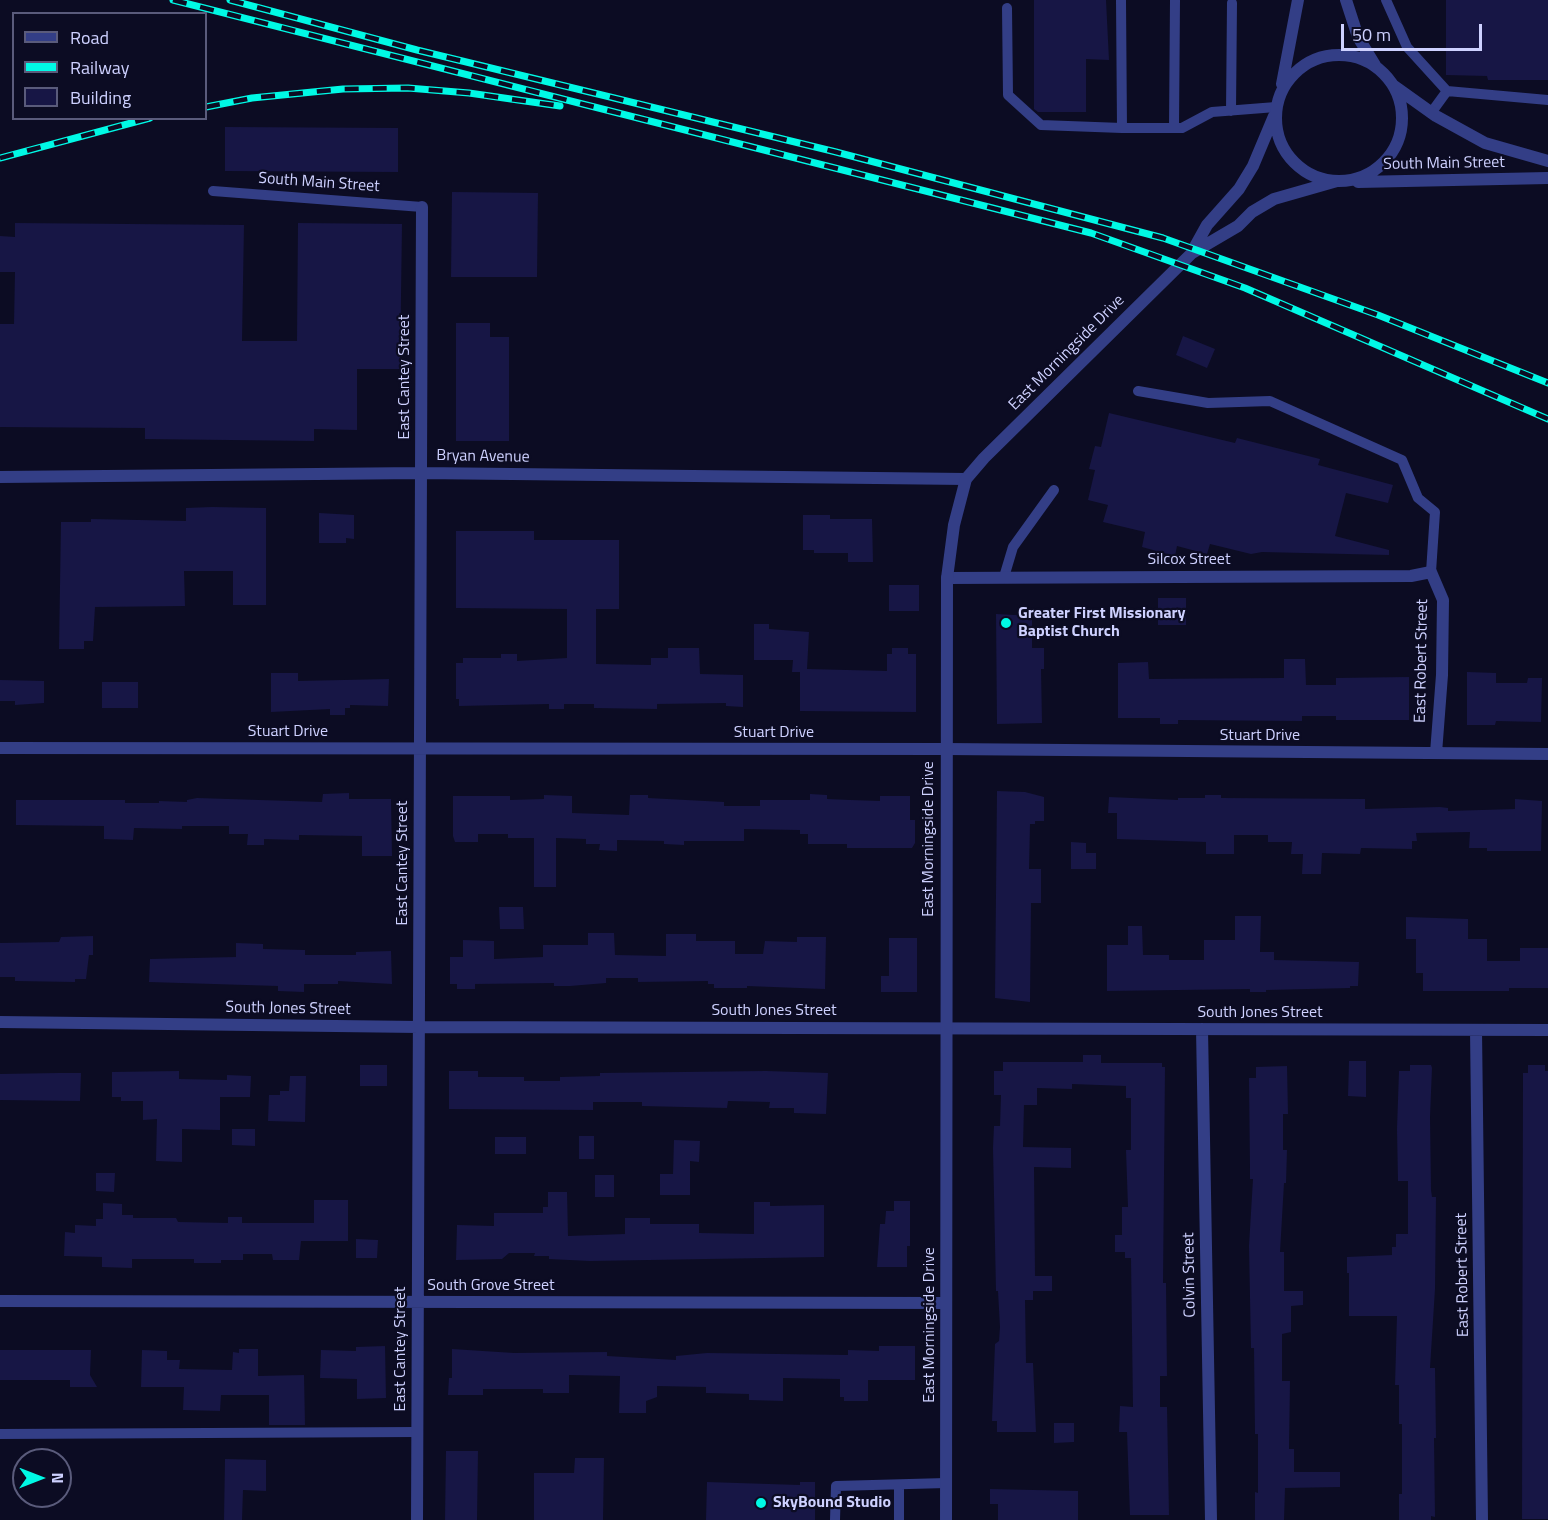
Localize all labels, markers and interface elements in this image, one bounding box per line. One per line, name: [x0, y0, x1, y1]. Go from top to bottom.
legend: [12, 12, 207, 120]
scale bar: [1344, 12, 1485, 50]
text: 50 m: [1352, 21, 1391, 48]
text: Road: [70, 24, 109, 51]
text: Railway: [70, 54, 129, 81]
text: Building: [70, 84, 131, 111]
street label: South Main Street: [1383, 153, 1505, 175]
street label: South Main Street: [258, 169, 380, 197]
street label: East Morningside Drive: [1005, 291, 1129, 415]
street label: East Cantey Street: [395, 315, 415, 439]
street label: Bryan Avenue: [436, 447, 530, 467]
street label: Silcox Street: [1147, 550, 1231, 570]
street label: East Robert Street: [1411, 599, 1433, 723]
place label: Greater First Missionary Baptist Church: [1018, 604, 1186, 642]
marker: Greater First Missionary Baptist Church: [999, 616, 1013, 630]
street label: Stuart Drive: [248, 722, 328, 742]
street label: Stuart Drive: [734, 723, 814, 743]
street label: Stuart Drive: [1220, 726, 1300, 746]
street label: East Morningside Drive: [919, 761, 939, 917]
street label: East Cantey Street: [393, 801, 413, 925]
street label: South Jones Street: [225, 998, 351, 1020]
street label: South Jones Street: [711, 1001, 837, 1021]
street label: South Jones Street: [1197, 1003, 1323, 1023]
street label: East Robert Street: [1452, 1213, 1474, 1337]
street label: Colvin Street: [1180, 1232, 1200, 1318]
street label: East Morningside Drive: [920, 1247, 940, 1403]
street label: South Grove Street: [427, 1276, 555, 1296]
street label: East Cantey Street: [391, 1287, 411, 1411]
north arrow: [12, 1448, 72, 1508]
text: N: [46, 1472, 70, 1484]
place label: SkyBound Studio: [773, 1493, 891, 1513]
marker: SkyBound Studio: [754, 1496, 768, 1510]

